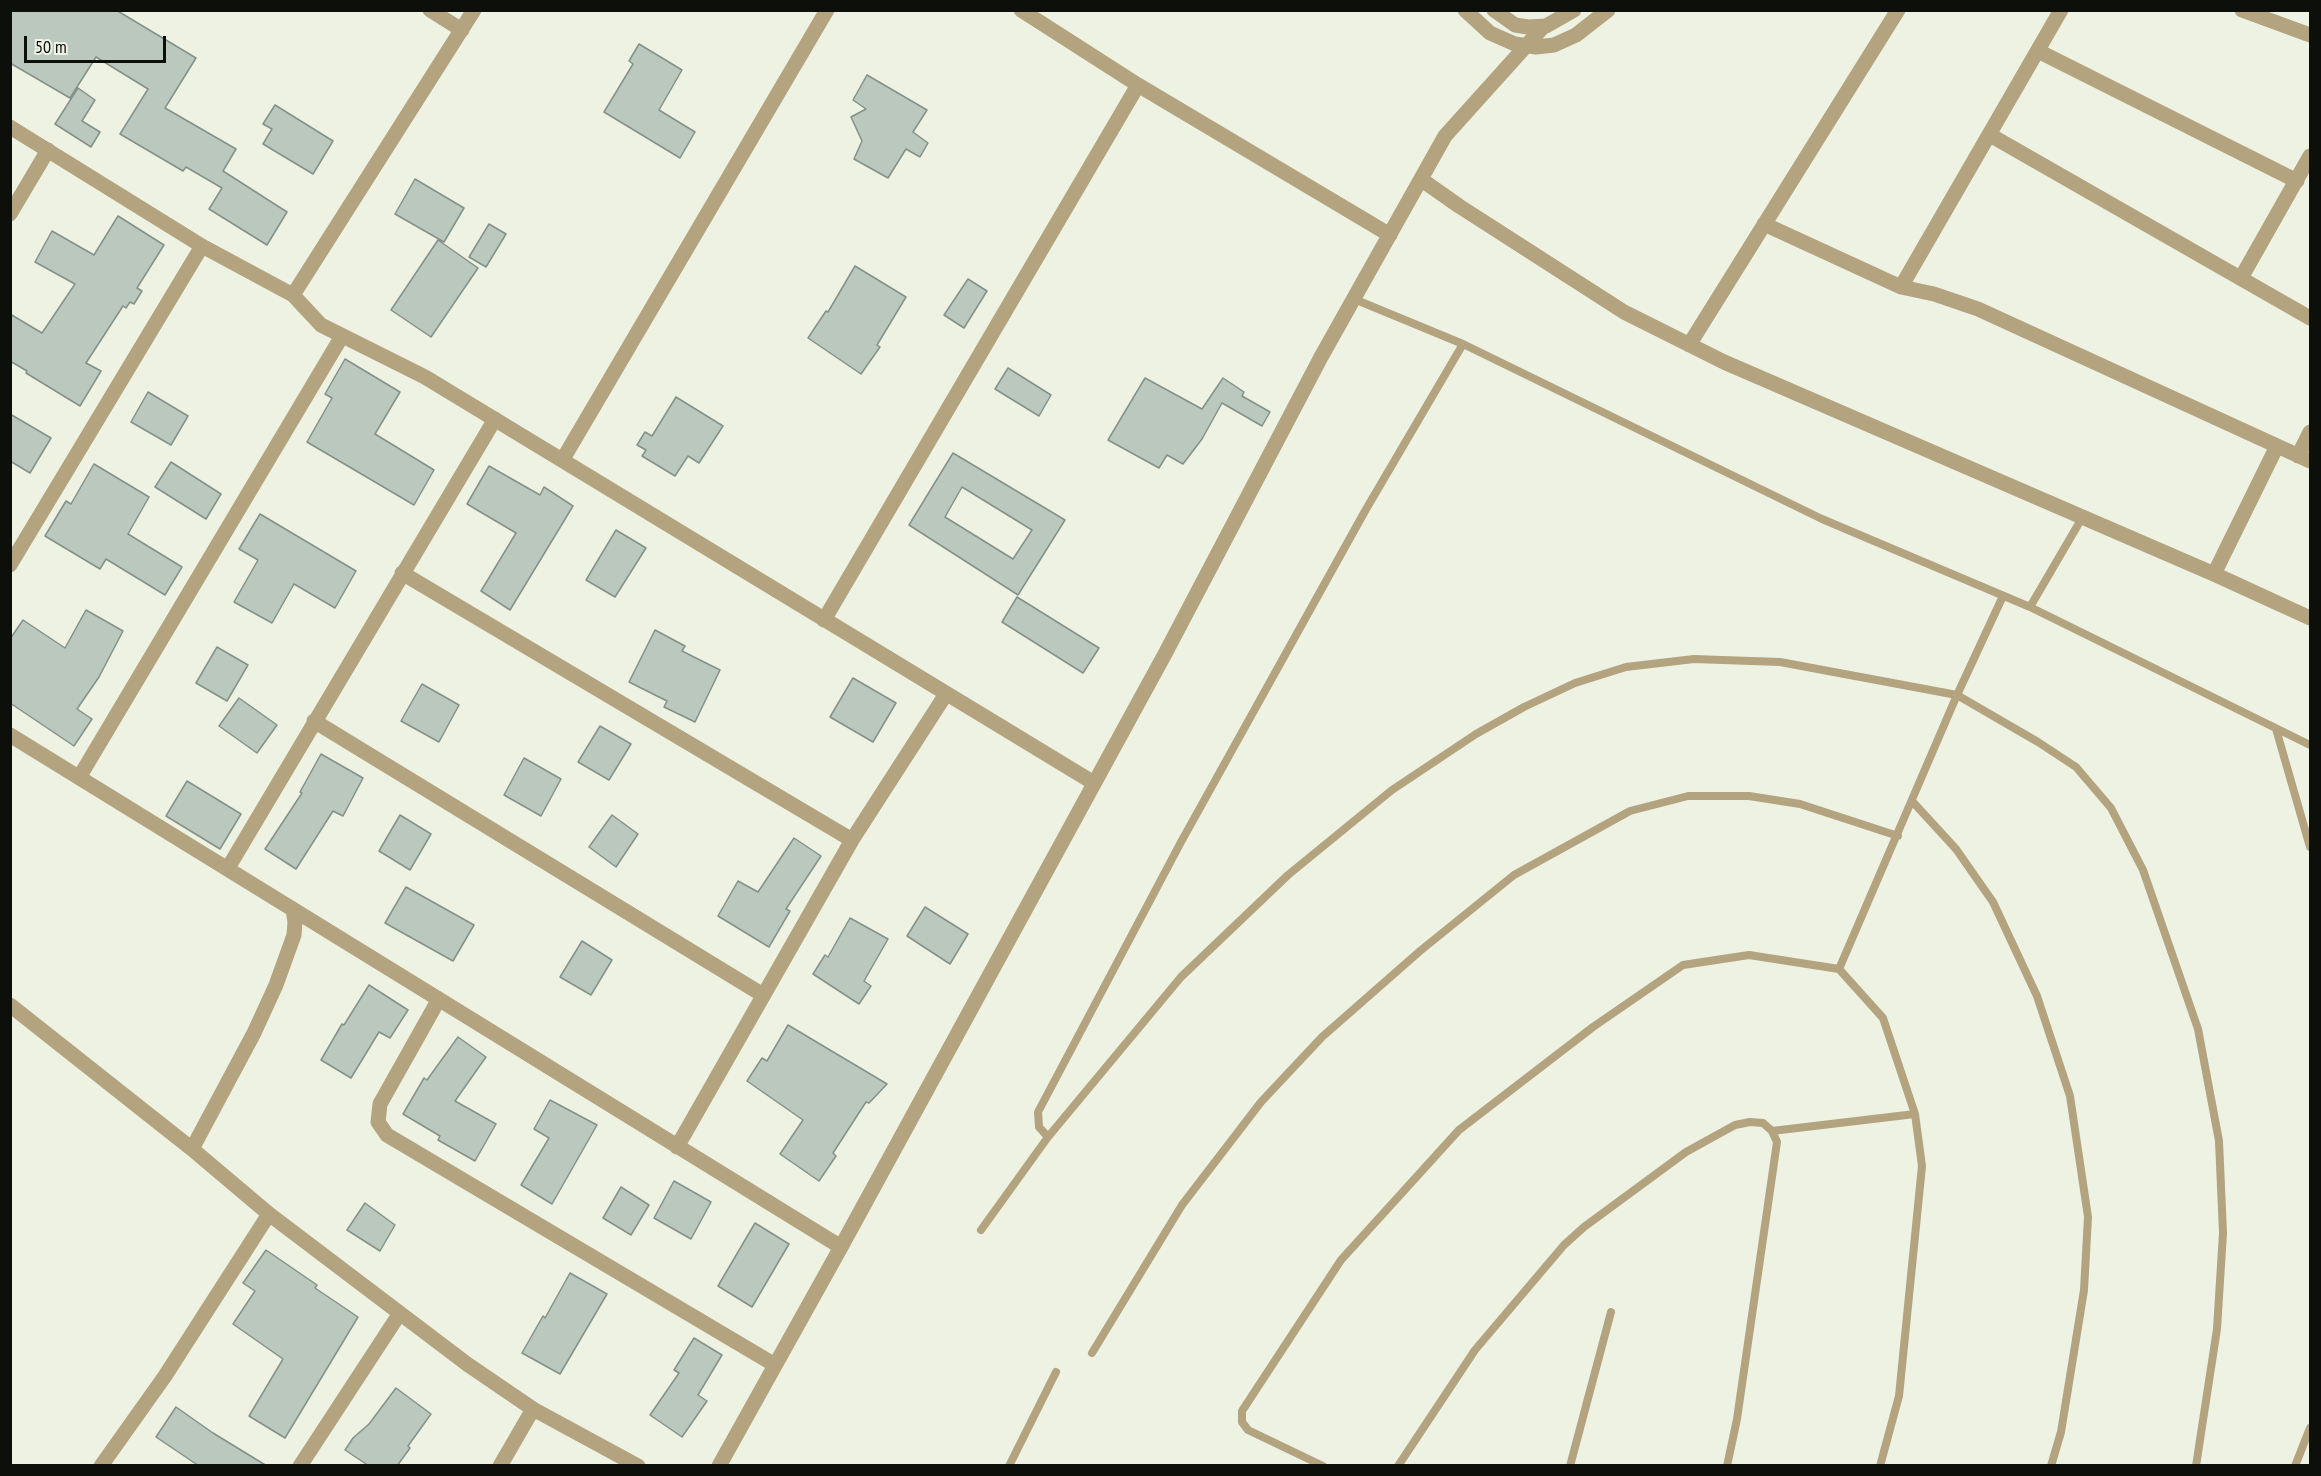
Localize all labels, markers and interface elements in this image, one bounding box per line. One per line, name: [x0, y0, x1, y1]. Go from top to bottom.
scale bar: [27, 24, 170, 62]
text: 50 m: [35, 35, 67, 58]

